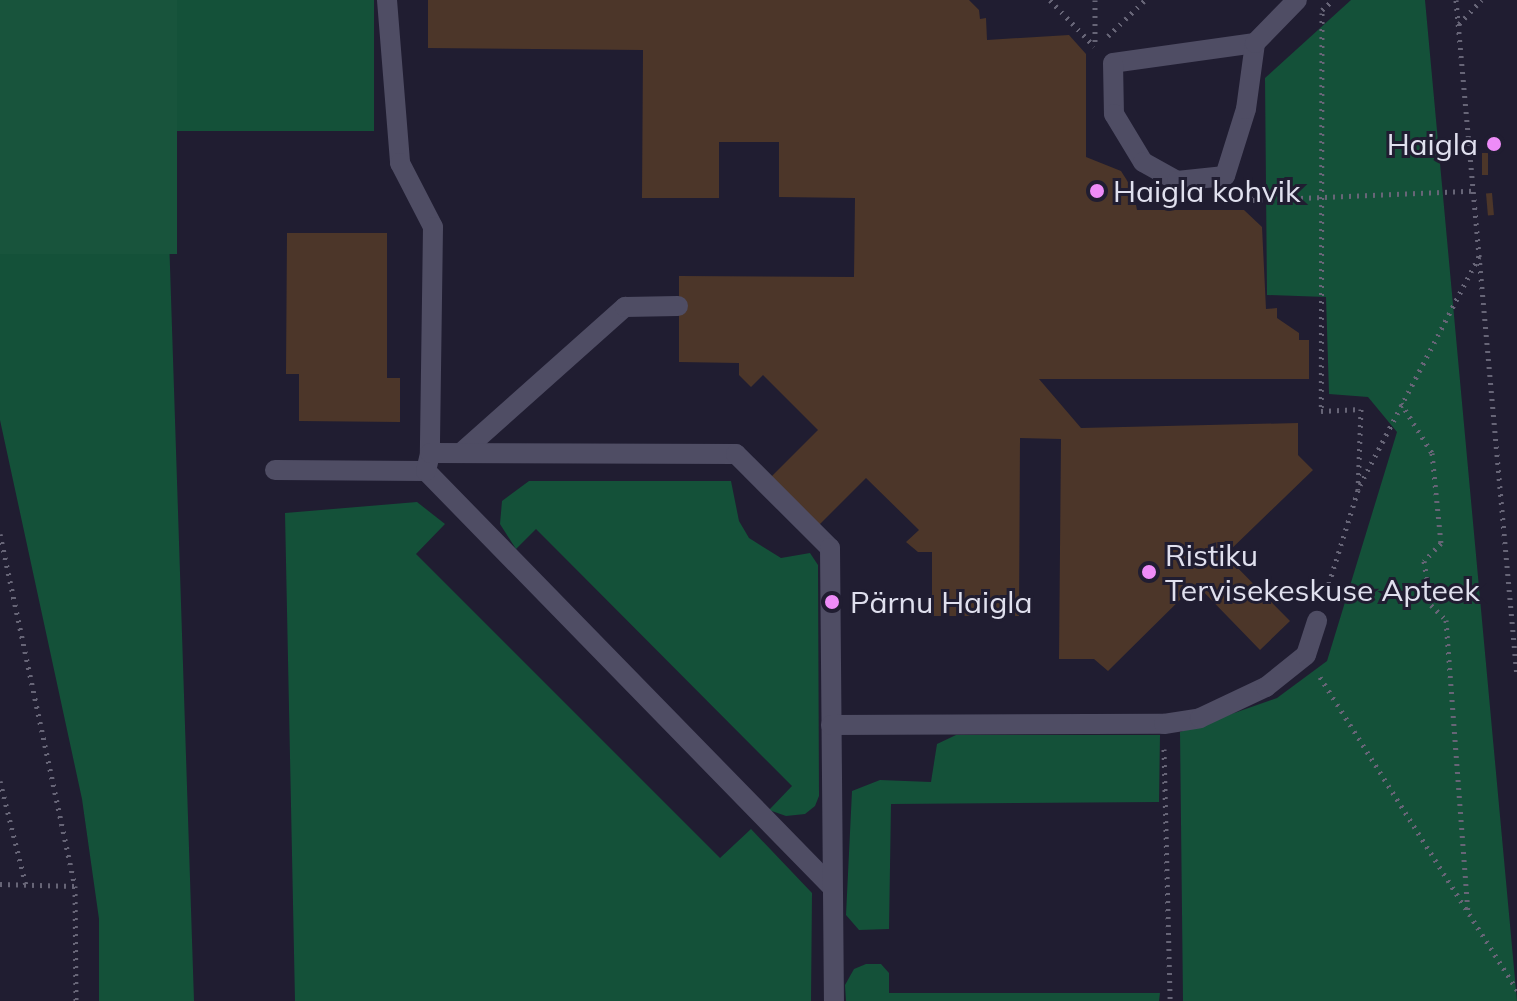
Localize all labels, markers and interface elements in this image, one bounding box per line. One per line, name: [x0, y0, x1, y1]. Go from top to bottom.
place label: Haigla: [1387, 126, 1478, 162]
marker: Haigla: [1485, 135, 1503, 153]
place label: Haigla kohvik: [1113, 173, 1300, 209]
marker: Haigla kohvik: [1088, 182, 1106, 200]
place label: Ristiku Tervisekeskuse Apteek: [1165, 537, 1480, 608]
marker: Ristiku Tervisekeskuse Apteek: [1140, 563, 1158, 581]
place label: Pärnu Haigla: [850, 584, 1032, 620]
marker: Pärnu Haigla: [821, 591, 843, 613]

